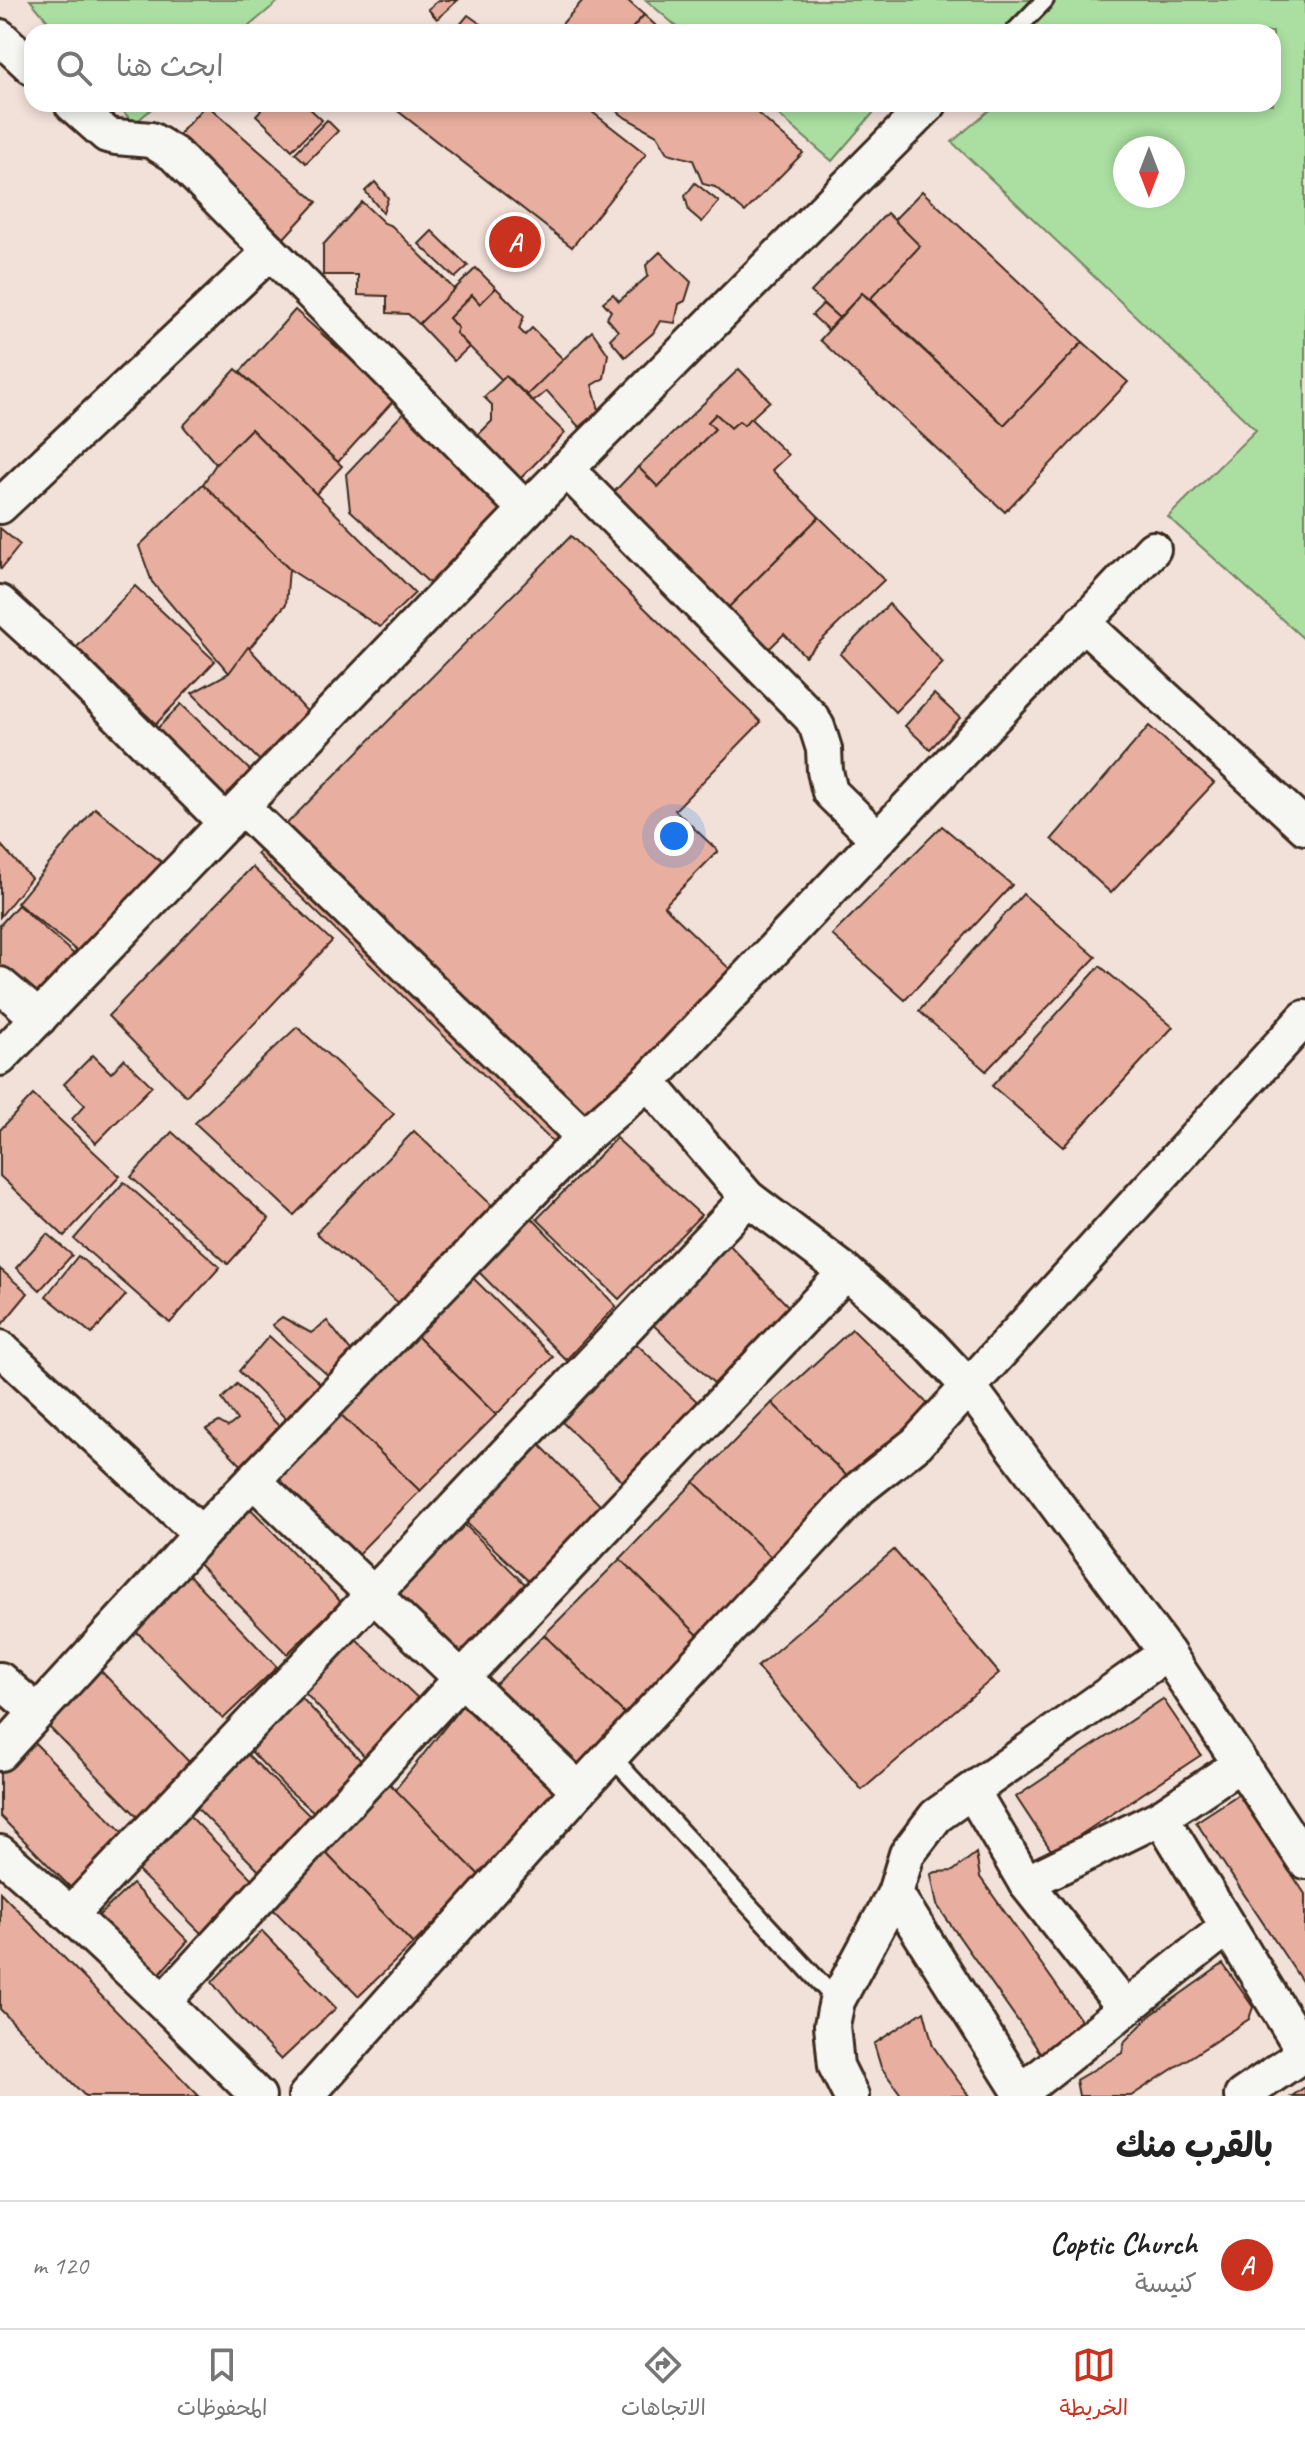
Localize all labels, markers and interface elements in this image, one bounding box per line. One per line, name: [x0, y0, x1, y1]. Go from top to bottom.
search box: [24, 24, 1281, 112]
icon: search: [52, 46, 96, 90]
text: ابحث هنا: [116, 47, 224, 85]
north arrow: [1113, 136, 1185, 208]
pin: A: [489, 212, 541, 272]
your location: [654, 816, 694, 856]
text: بالقرب منك: [1116, 2124, 1273, 2167]
text: Coptic Church: [1050, 2225, 1197, 2263]
text: 120 m: [32, 2249, 88, 2282]
text: A: [1240, 2249, 1254, 2282]
text: كنيسة: [1135, 2267, 1197, 2300]
tab: المحفوظات: [177, 2343, 267, 2427]
tab: الاتجاهات: [621, 2343, 706, 2427]
tab: الخريطة: [1060, 2343, 1128, 2427]

